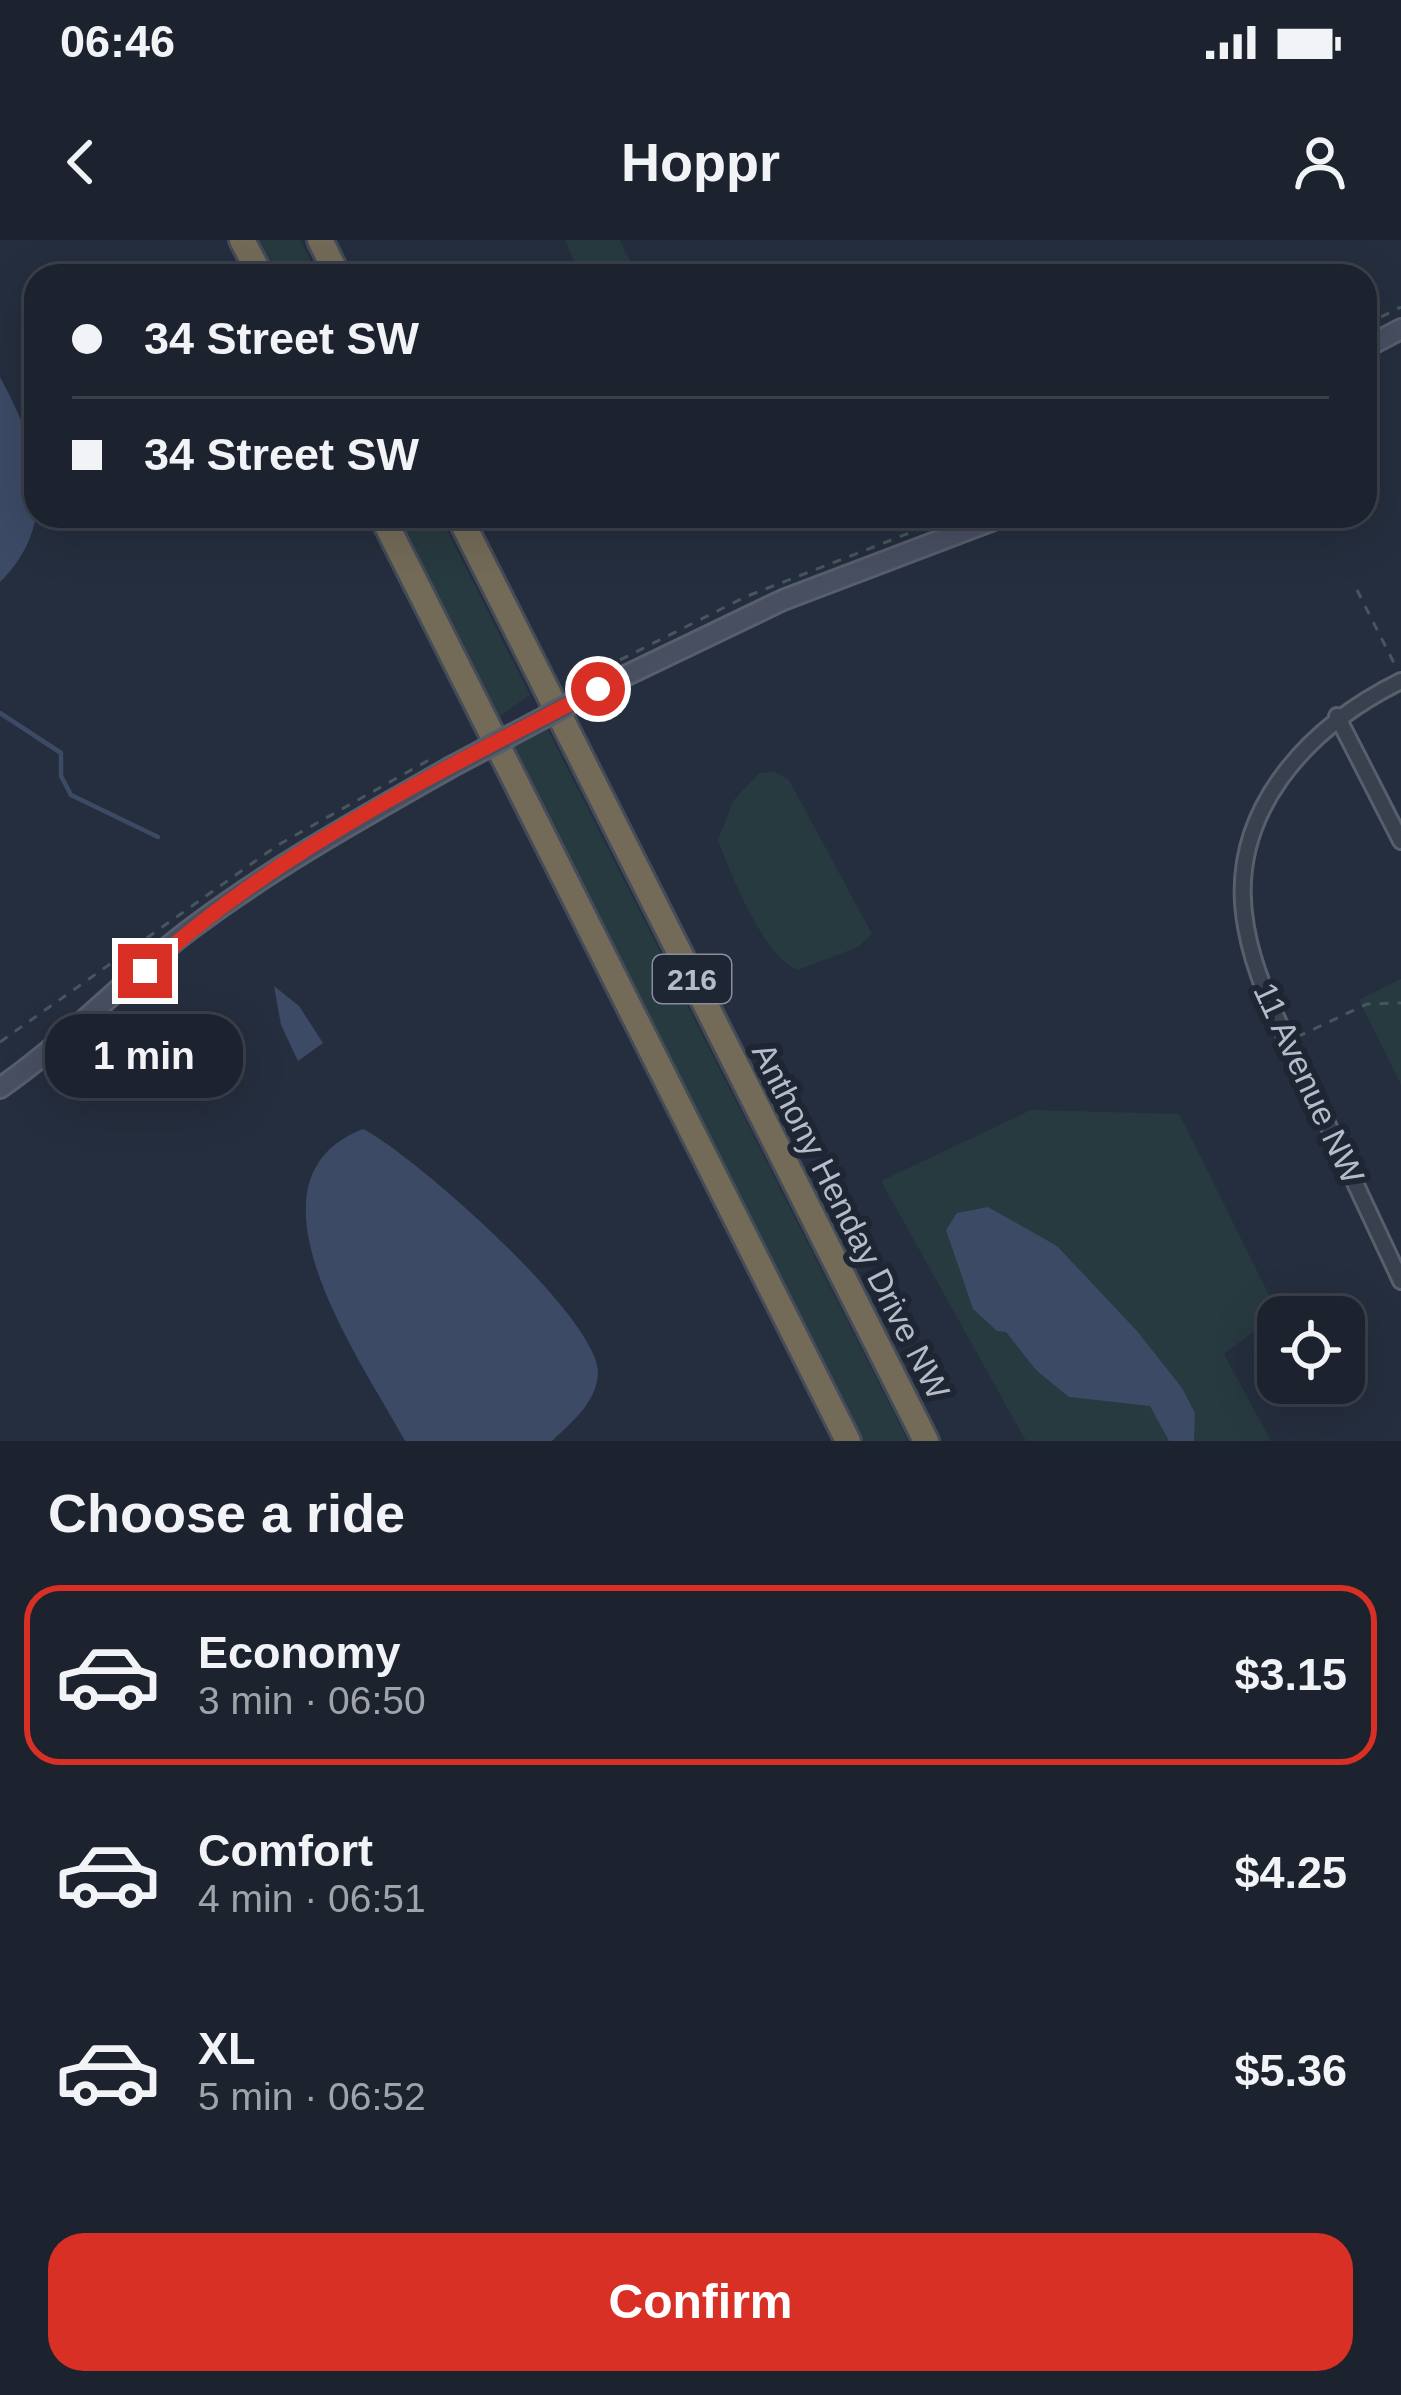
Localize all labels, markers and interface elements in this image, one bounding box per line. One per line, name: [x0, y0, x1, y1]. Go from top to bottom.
text: 06:46: [60, 16, 175, 67]
icon: back: [48, 129, 114, 195]
icon: person: [1287, 129, 1353, 195]
text: Hoppr: [621, 132, 780, 192]
text: 34 Street SW: [144, 313, 419, 364]
text: 34 Street SW: [144, 429, 419, 480]
route start: [571, 662, 625, 716]
route end: [118, 944, 172, 998]
road number: 216: [653, 955, 731, 1003]
street label: 11 Avenue NW: [1246, 977, 1372, 1190]
callout: 1 min: [46, 1013, 244, 1097]
text: 1 min: [93, 1034, 195, 1077]
street label: Anthony Henday Drive NW: [745, 1037, 957, 1406]
map controls: [1257, 1296, 1365, 1404]
button: locate: [1257, 1296, 1365, 1404]
text: Choose a ride: [48, 1483, 405, 1543]
icon: car: [54, 1621, 162, 1729]
text: Economy: [198, 1627, 401, 1678]
text: $3.15: [1234, 1649, 1347, 1700]
text: 3 min · 06:50: [198, 1679, 426, 1722]
icon: car: [54, 1819, 162, 1927]
text: Comfort: [198, 1825, 373, 1876]
text: $4.25: [1234, 1847, 1347, 1898]
text: 4 min · 06:51: [198, 1877, 426, 1920]
icon: car: [54, 2017, 162, 2125]
text: XL: [198, 2023, 256, 2074]
text: $5.36: [1234, 2045, 1347, 2096]
text: 5 min · 06:52: [198, 2075, 426, 2118]
button: Confirm: [48, 2233, 1353, 2371]

